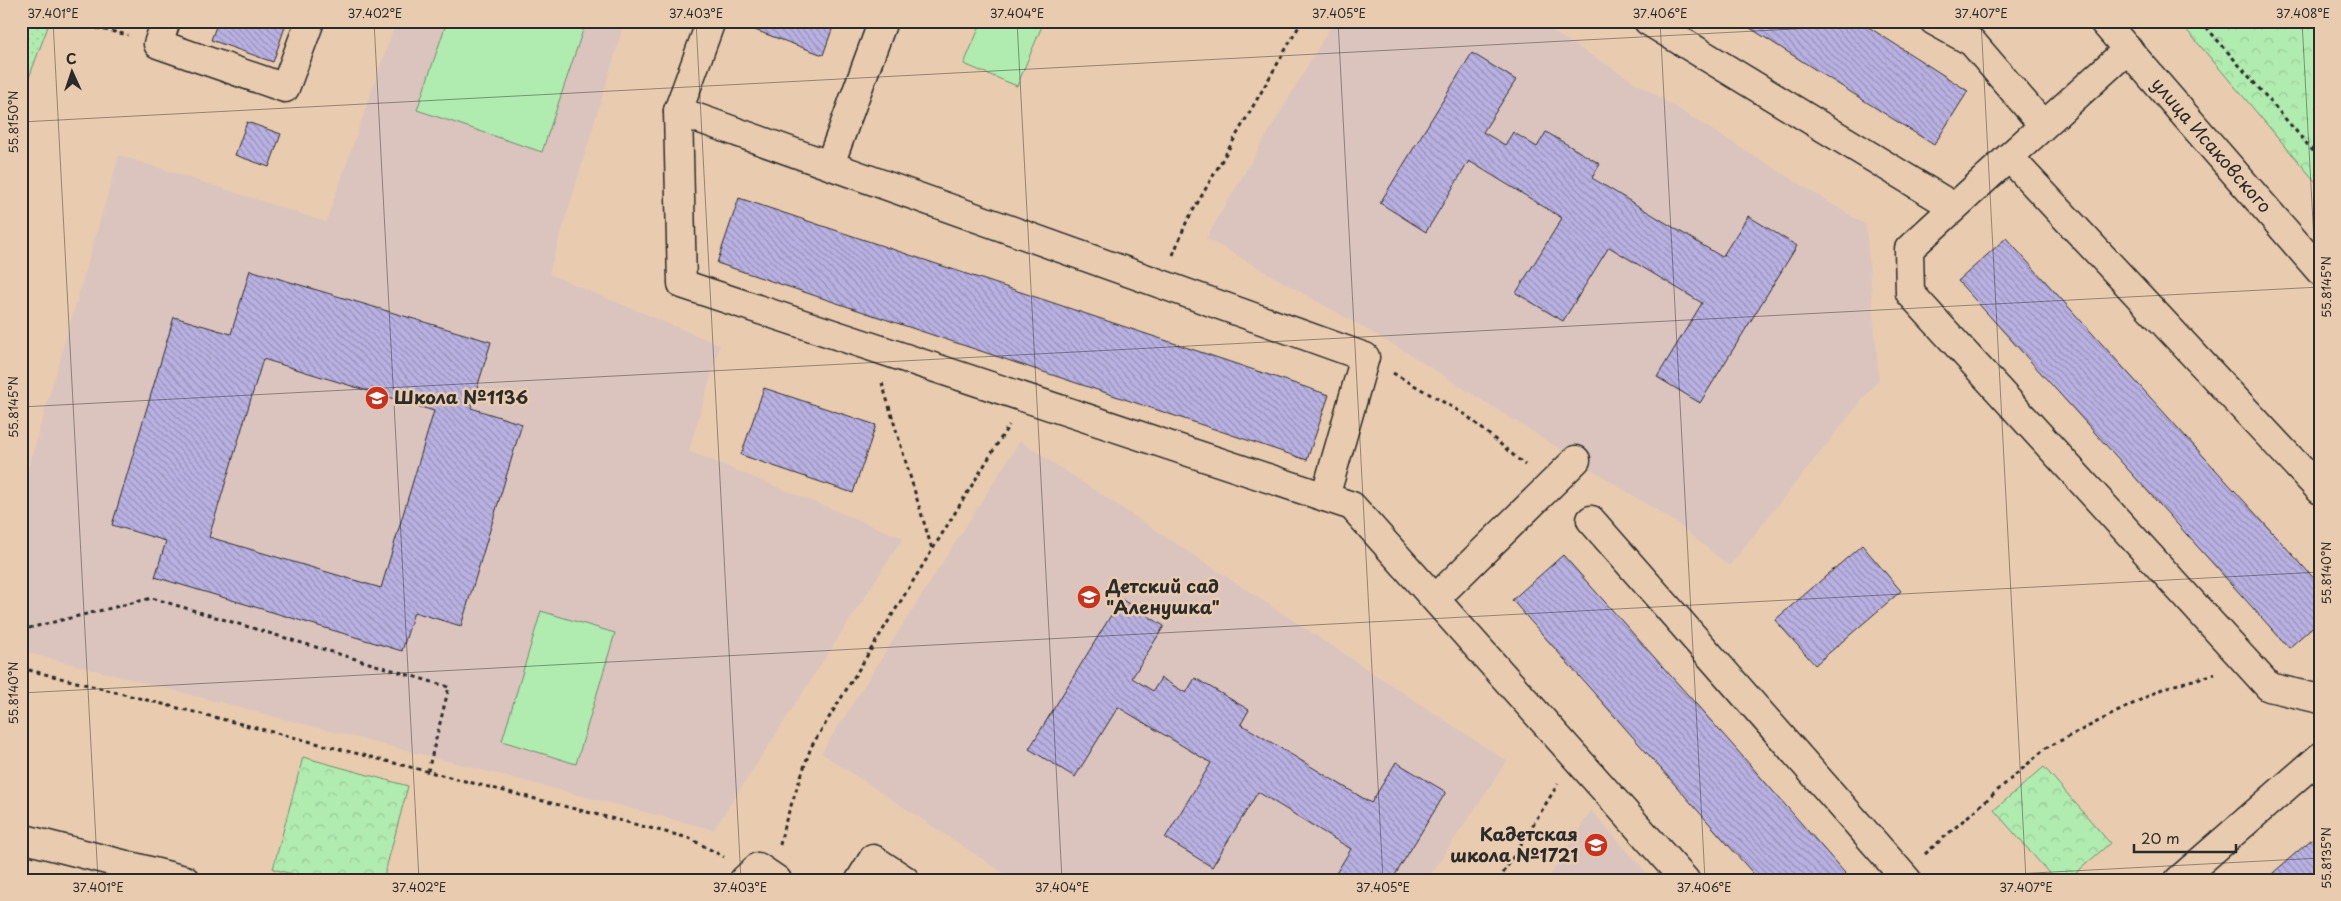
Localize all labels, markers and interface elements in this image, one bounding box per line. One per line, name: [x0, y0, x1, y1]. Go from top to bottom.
text: 37.401°E: [27, 4, 79, 22]
text: 37.402°E: [348, 4, 402, 22]
text: 37.403°E: [669, 4, 723, 22]
text: 37.404°E: [990, 4, 1044, 22]
text: 37.405°E: [1312, 4, 1366, 22]
text: 37.406°E: [1633, 4, 1687, 22]
text: 37.407°E: [1954, 4, 2008, 22]
text: 37.408°E: [2276, 4, 2330, 22]
north arrow: [48, 48, 98, 98]
text: С: [65, 48, 77, 69]
street label: улица Исаковского: [2146, 71, 2279, 218]
text: 55.8150°N: [4, 91, 22, 153]
text: 55.8145°N: [2317, 256, 2335, 318]
text: 55.8145°N: [4, 376, 22, 438]
place label: Школа №1136: [394, 383, 529, 410]
school or university icon: Школа №1136: [364, 385, 390, 411]
text: 55.8140°N: [2317, 542, 2335, 604]
place label: Детский сад "Аленушка": [1105, 572, 1220, 620]
school or university icon: Детский сад "Аленушка": [1076, 584, 1102, 610]
text: 55.8140°N: [4, 662, 22, 724]
place label: Кадетская школа №1721: [1450, 820, 1578, 868]
scale bar: [2134, 821, 2236, 853]
text: 20 m: [2141, 826, 2180, 849]
text: 55.8135°N: [2317, 827, 2335, 889]
school or university icon: Кадетская школа №1721: [1583, 832, 1609, 858]
text: 37.401°E: [72, 878, 124, 896]
text: 37.402°E: [392, 878, 446, 896]
text: 37.403°E: [713, 878, 767, 896]
text: 37.404°E: [1035, 878, 1089, 896]
text: 37.405°E: [1356, 878, 1410, 896]
text: 37.406°E: [1677, 878, 1731, 896]
text: 37.407°E: [1999, 878, 2053, 896]

